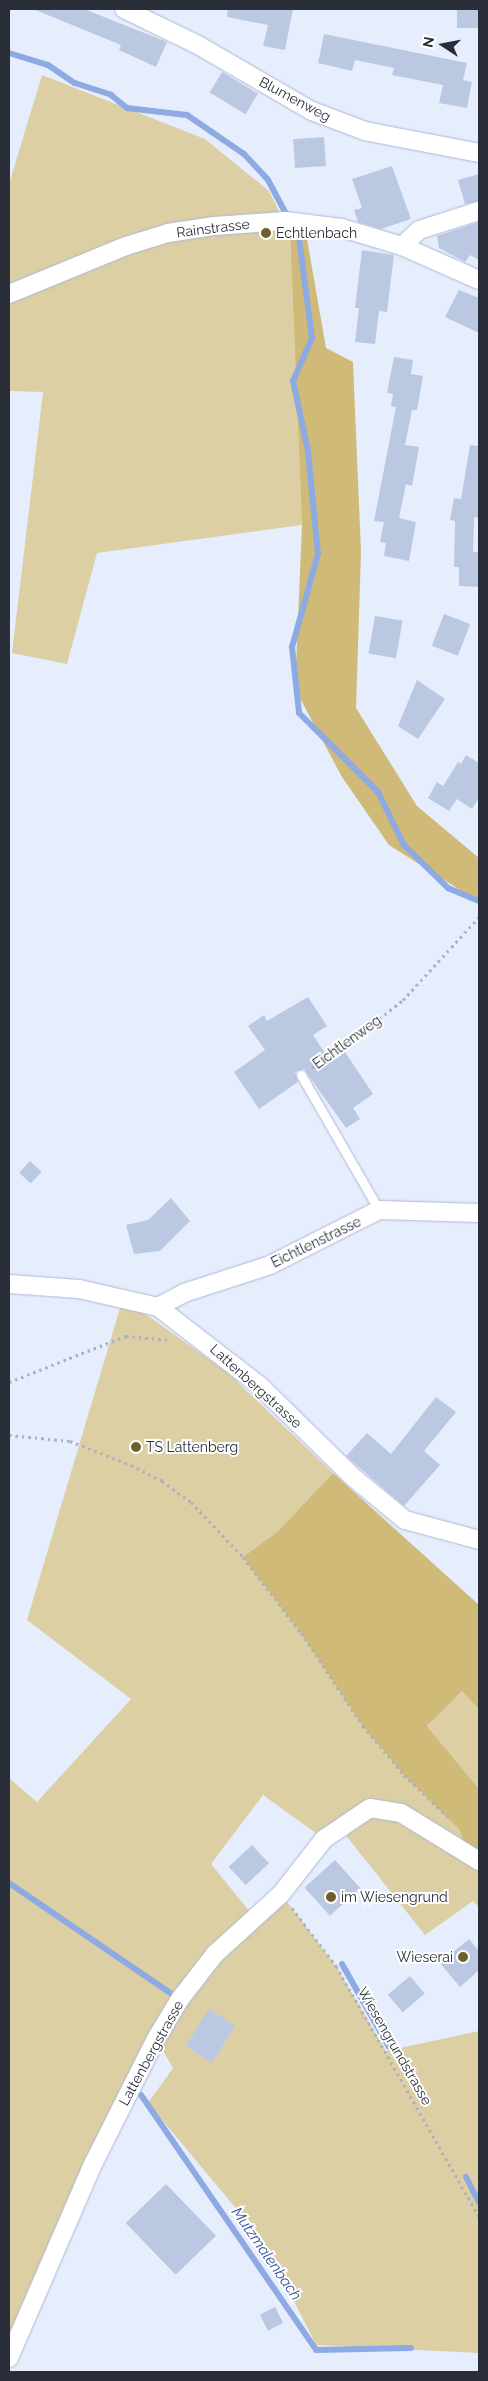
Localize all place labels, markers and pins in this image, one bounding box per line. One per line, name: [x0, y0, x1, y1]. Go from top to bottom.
place label: Echtlenbach: [276, 225, 357, 241]
marker: Echtlenbach: [260, 227, 272, 239]
place label: TS Lattenberg: [146, 1439, 238, 1455]
marker: TS Lattenberg: [130, 1441, 142, 1453]
place label: im Wiesengrund: [341, 1889, 448, 1905]
marker: im Wiesengrund: [325, 1891, 337, 1903]
place label: Wieserai: [397, 1949, 453, 1965]
marker: Wieserai: [457, 1951, 469, 1963]

